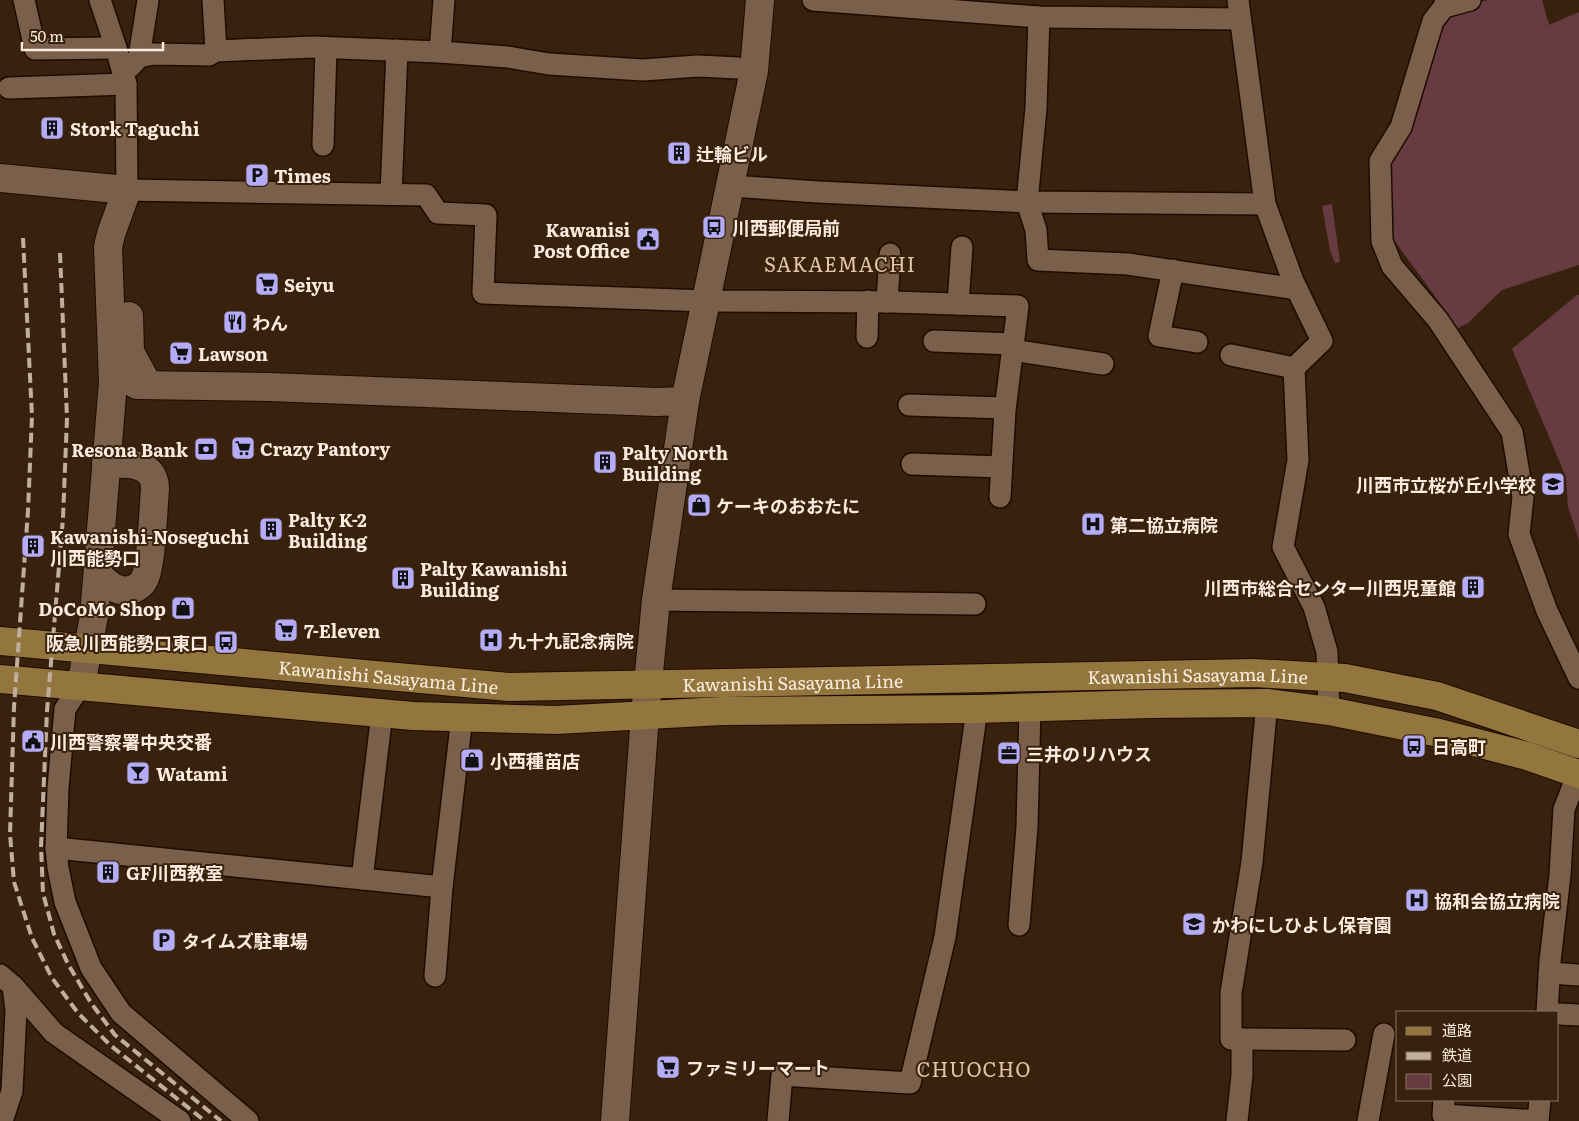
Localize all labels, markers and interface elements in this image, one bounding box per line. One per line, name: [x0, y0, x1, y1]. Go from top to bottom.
scale bar: [22, 20, 164, 52]
text: 50 m: [30, 24, 64, 47]
building icon: Stork Taguchi: [39, 115, 65, 141]
place label: Stork Taguchi: [70, 115, 200, 142]
building icon: 辻輪ビル: [666, 140, 692, 166]
place label: 辻輪ビル: [696, 140, 768, 167]
parking icon: Times: [244, 162, 270, 188]
place label: Times: [274, 162, 331, 189]
bus stop icon: 川西郵便局前: [701, 214, 727, 240]
place label: 川西郵便局前: [732, 214, 840, 241]
place label: Kawanisi Post Office: [533, 216, 630, 264]
public building icon: Kawanisi Post Office: [635, 226, 661, 252]
district label: SAKAEMACHI: [764, 248, 916, 278]
supermarket icon: Seiyu: [254, 271, 280, 297]
place label: Seiyu: [284, 271, 335, 298]
restaurant icon: わん: [222, 309, 248, 335]
place label: わん: [252, 309, 288, 336]
supermarket icon: Lawson: [168, 340, 194, 366]
place label: Lawson: [198, 340, 268, 367]
supermarket icon: Crazy Pantory: [230, 435, 256, 461]
place label: Crazy Pantory: [260, 435, 390, 462]
place label: Resona Bank: [71, 436, 189, 463]
bank icon: Resona Bank: [193, 436, 219, 462]
place label: Palty North Building: [622, 439, 728, 487]
building icon: Palty North Building: [592, 449, 618, 475]
place label: 川西市立桜が丘小学校: [1356, 471, 1536, 498]
school or university icon: 川西市立桜が丘小学校: [1540, 471, 1566, 497]
shop icon: ケーキのおおたに: [686, 492, 712, 518]
place label: ケーキのおおたに: [716, 492, 860, 519]
place label: Palty K-2 Building: [288, 506, 368, 554]
hospital icon: 第二協立病院: [1080, 511, 1106, 537]
place label: 第二協立病院: [1110, 511, 1218, 538]
building icon: Palty K-2 Building: [258, 516, 284, 542]
place label: Kawanishi-Noseguchi 川西能勢口: [50, 523, 250, 571]
building icon: Kawanishi-Noseguchi 川西能勢口: [20, 533, 46, 559]
place label: Palty Kawanishi Building: [420, 555, 568, 603]
building icon: Palty Kawanishi Building: [390, 565, 416, 591]
place label: 川西市総合センター川西児童館: [1204, 574, 1456, 601]
building icon: 川西市総合センター川西児童館: [1460, 574, 1486, 600]
place label: DoCoMo Shop: [38, 595, 166, 622]
shop icon: DoCoMo Shop: [170, 595, 196, 621]
supermarket icon: 7-Eleven: [273, 617, 299, 643]
place label: 7-Eleven: [304, 617, 381, 644]
hospital icon: 九十九記念病院: [478, 627, 504, 653]
place label: 九十九記念病院: [508, 627, 634, 654]
place label: 阪急川西能勢口東口: [46, 629, 208, 656]
bus stop icon: 阪急川西能勢口東口: [213, 629, 239, 655]
street label: Kawanishi Sasayama Line: [277, 653, 500, 699]
street label: Kawanishi Sasayama Line: [1087, 659, 1309, 690]
street label: Kawanishi Sasayama Line: [682, 666, 904, 697]
public building icon: 川西警察署中央交番: [20, 728, 46, 754]
place label: 川西警察署中央交番: [50, 728, 212, 755]
bus stop icon: 日高町: [1401, 733, 1427, 759]
place label: 日高町: [1432, 733, 1486, 760]
office icon: 三井のリハウス: [996, 740, 1022, 766]
place label: 三井のリハウス: [1026, 740, 1152, 767]
shop icon: 小西種苗店: [459, 747, 485, 773]
place label: 小西種苗店: [490, 747, 580, 774]
bar icon: Watami: [125, 760, 151, 786]
place label: Watami: [156, 760, 228, 787]
building icon: GF川西教室: [95, 859, 121, 885]
place label: GF川西教室: [126, 859, 223, 886]
hospital icon: 協和会協立病院: [1404, 887, 1430, 913]
place label: 協和会協立病院: [1434, 887, 1560, 914]
school or university icon: かわにしひよし保育園: [1181, 911, 1207, 937]
place label: かわにしひよし保育園: [1212, 911, 1392, 938]
parking icon: タイムズ駐車場: [151, 927, 177, 953]
place label: タイムズ駐車場: [182, 927, 308, 954]
legend: [1396, 1011, 1559, 1101]
text: 道路: [1442, 1018, 1472, 1041]
text: 鉄道: [1442, 1043, 1472, 1066]
district label: CHUOCHO: [916, 1053, 1032, 1083]
supermarket icon: ファミリーマート: [655, 1054, 681, 1080]
place label: ファミリーマート: [686, 1054, 830, 1081]
text: 公園: [1442, 1068, 1472, 1091]

